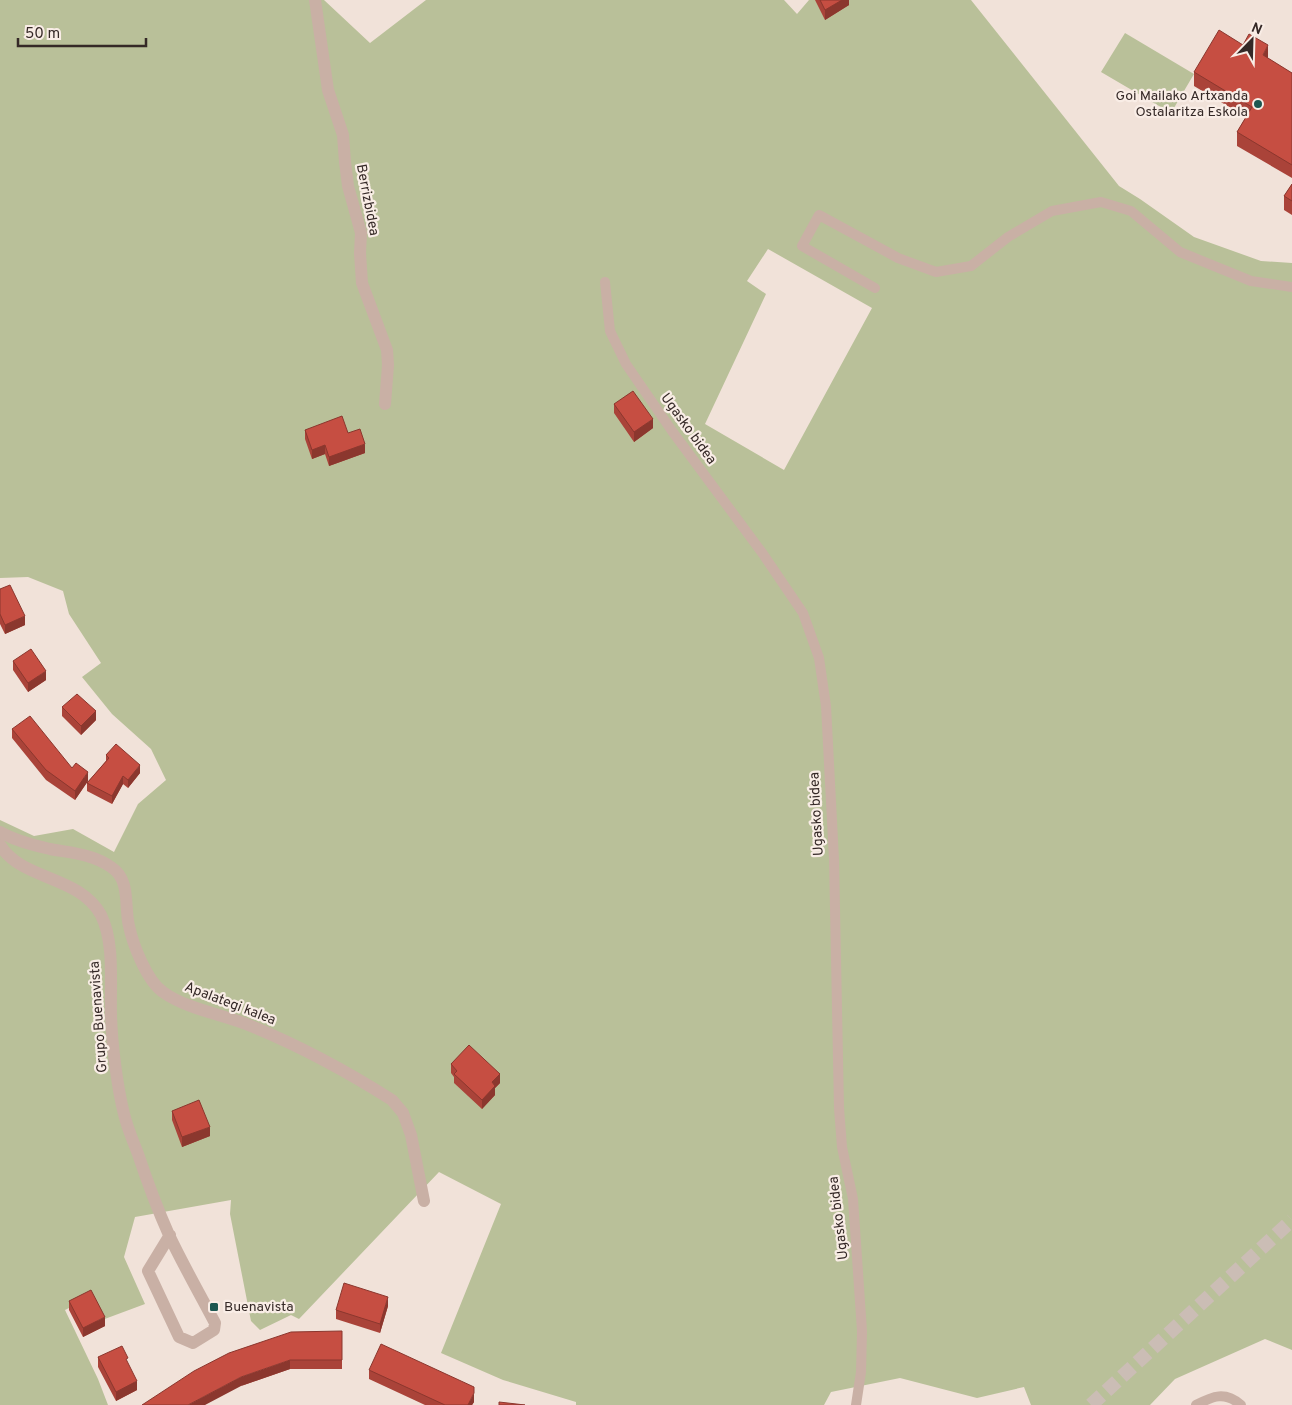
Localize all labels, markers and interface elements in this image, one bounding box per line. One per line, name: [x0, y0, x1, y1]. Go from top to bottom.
scale bar: [18, 15, 145, 47]
north arrow: [1227, 15, 1277, 65]
text: N: [1249, 20, 1264, 39]
text: 50 m: [25, 25, 60, 44]
place label: Goi Mailako Artxanda Ostalaritza Eskola: [1116, 88, 1248, 121]
marker: Goi Mailako Artxanda Ostalaritza Eskola: [1252, 98, 1264, 110]
street label: Berrizbidea: [352, 163, 382, 237]
street label: Ugasko bidea: [656, 390, 720, 468]
street label: Ugasko bidea: [806, 772, 828, 856]
street label: Grupo Buenavista: [87, 961, 111, 1073]
street label: Apalategi kalea: [182, 979, 278, 1029]
street label: Ugasko bidea: [825, 1175, 853, 1261]
place label: Buenavista: [224, 1299, 294, 1316]
marker: Buenavista: [208, 1301, 220, 1313]

